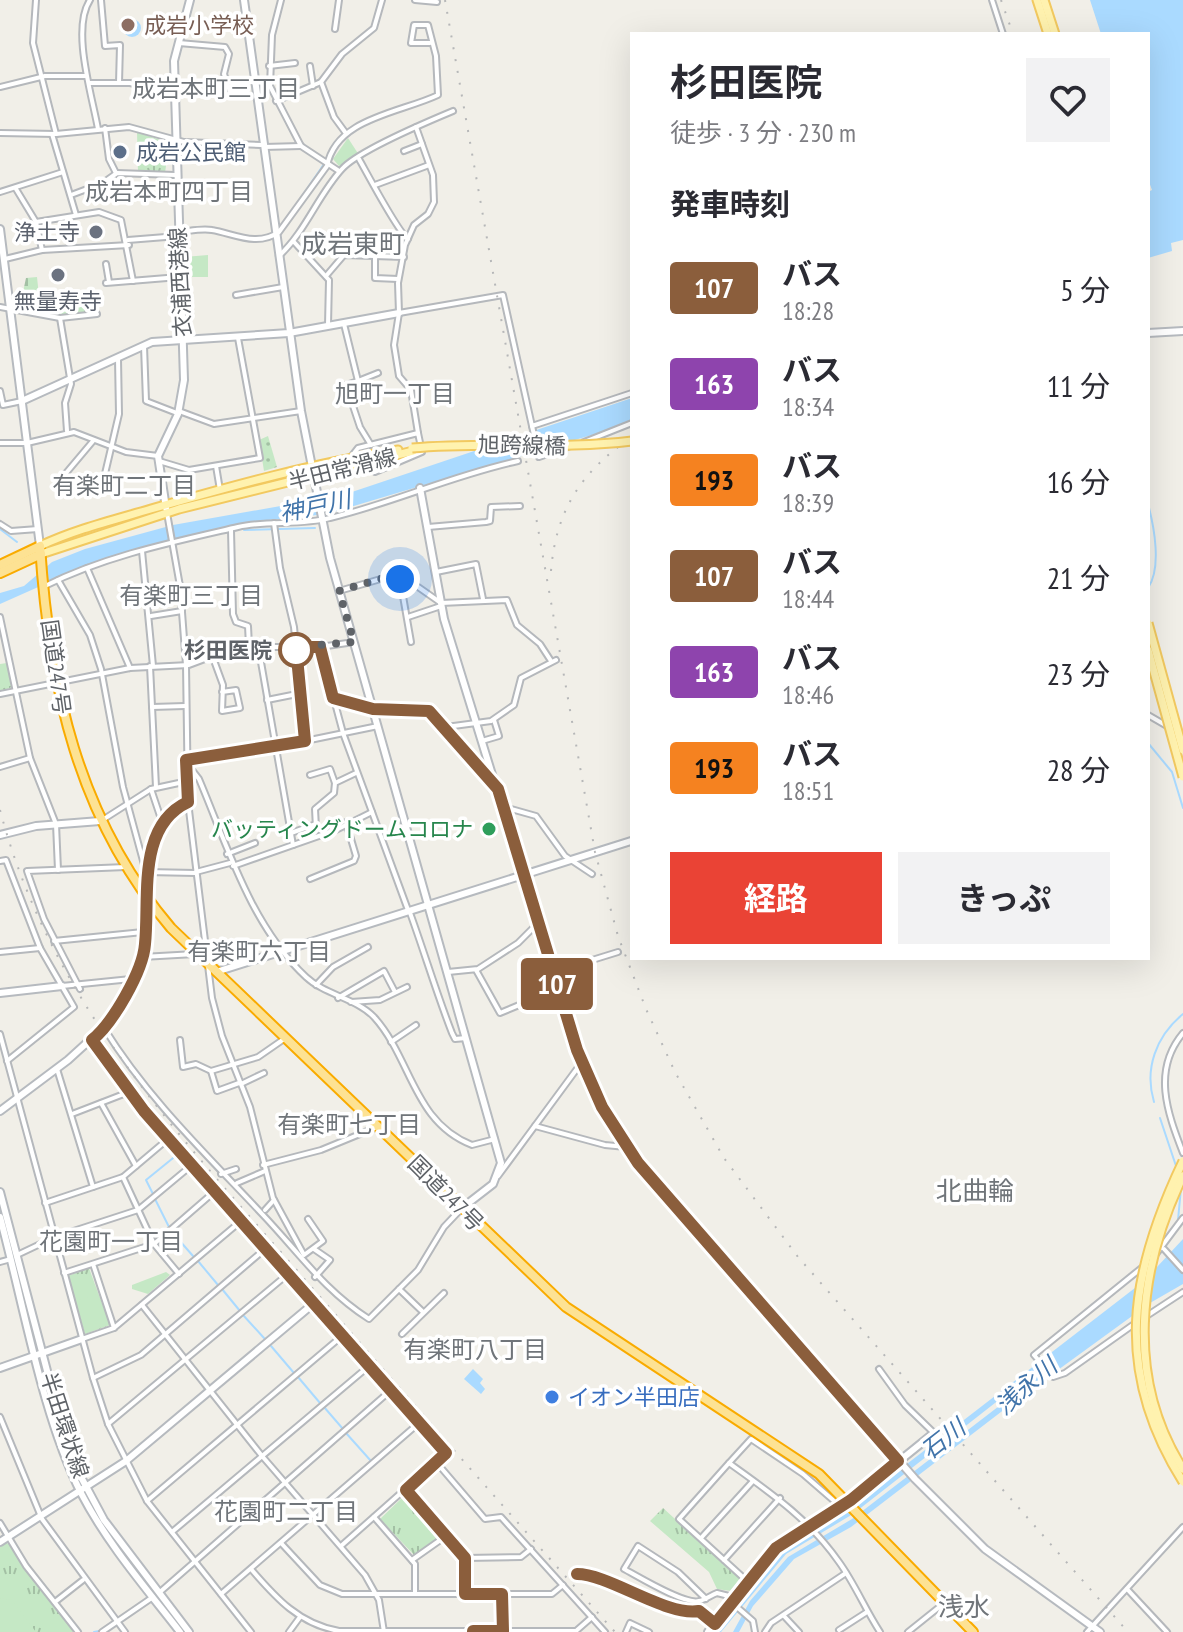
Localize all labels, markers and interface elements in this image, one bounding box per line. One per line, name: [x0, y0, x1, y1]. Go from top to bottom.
place label: 成岩小学校: [144, 11, 254, 39]
marker: 成岩小学校: [119, 16, 137, 34]
text: 杉田医院: [670, 57, 822, 106]
button: heart: [1026, 58, 1110, 142]
district label: 成岩本町三丁目: [132, 73, 300, 104]
text: 徒歩 · 3 分 · 230 m: [670, 116, 856, 149]
place label: 成岩公民館: [136, 138, 246, 166]
marker: 成岩公民館: [111, 143, 129, 161]
district label: 成岩本町四丁目: [85, 176, 253, 207]
text: 発車時刻: [670, 184, 790, 223]
place label: 浄土寺: [14, 218, 80, 246]
marker: 浄土寺: [87, 223, 105, 241]
street label: 衣浦西港線: [163, 226, 197, 338]
district label: 成岩東町: [301, 227, 405, 260]
text: バス: [782, 254, 842, 293]
marker: 無量寿寺: [49, 266, 67, 284]
text: 107: [694, 269, 734, 306]
text: 5 分: [1060, 270, 1110, 309]
place label: 無量寿寺: [14, 287, 102, 315]
text: 18:28: [782, 294, 834, 327]
text: バス: [782, 350, 842, 389]
text: 163: [694, 365, 734, 402]
text: 11 分: [1047, 366, 1110, 405]
district label: 旭町一丁目: [335, 378, 455, 409]
text: 18:34: [782, 390, 834, 423]
street label: 旭跨線橋: [478, 430, 566, 460]
street label: 半田常滑線: [285, 442, 399, 496]
text: バス: [782, 446, 842, 485]
text: 193: [694, 461, 734, 498]
text: 16 分: [1047, 462, 1110, 501]
district label: 有楽町二丁目: [52, 470, 196, 501]
water label: 神戸川: [277, 483, 356, 529]
text: 18:39: [782, 486, 834, 519]
text: バス: [782, 542, 842, 581]
text: 107: [694, 557, 734, 594]
text: 21 分: [1047, 558, 1110, 597]
your location: [380, 559, 420, 599]
district label: 有楽町三丁目: [119, 580, 263, 611]
text: 18:44: [782, 582, 834, 615]
street label: 国道247号: [35, 618, 77, 716]
marker: 杉田医院: [279, 633, 313, 667]
place label: 杉田医院: [184, 636, 272, 664]
text: バス: [782, 638, 842, 677]
text: 163: [694, 653, 734, 690]
text: 23 分: [1047, 654, 1110, 693]
text: 18:46: [782, 678, 834, 711]
text: バス: [782, 734, 842, 773]
text: 193: [694, 749, 734, 786]
text: 28 分: [1047, 750, 1110, 789]
text: 18:51: [782, 774, 834, 807]
place label: バッティングドームコロナ: [211, 815, 473, 843]
marker: バッティングドームコロナ: [480, 820, 498, 838]
button: 経路: [670, 852, 882, 944]
button: きっぷ: [898, 852, 1110, 944]
district label: 有楽町六丁目: [187, 936, 331, 967]
line badge: 107: [511, 958, 603, 1010]
text: 107: [537, 965, 577, 1002]
district label: 有楽町七丁目: [277, 1109, 421, 1140]
street label: 国道247号: [402, 1149, 490, 1237]
district label: 北曲輪: [936, 1174, 1014, 1207]
district label: 花園町一丁目: [39, 1226, 183, 1257]
district label: 有楽町八丁目: [403, 1334, 547, 1365]
water label: 浅永川: [989, 1349, 1066, 1421]
street label: 半田環状線: [35, 1368, 95, 1482]
place label: イオン半田店: [568, 1383, 700, 1411]
marker: イオン半田店: [543, 1388, 561, 1406]
water label: 石川: [915, 1410, 974, 1466]
district label: 花園町二丁目: [214, 1496, 358, 1527]
district label: 浅水: [938, 1590, 990, 1623]

